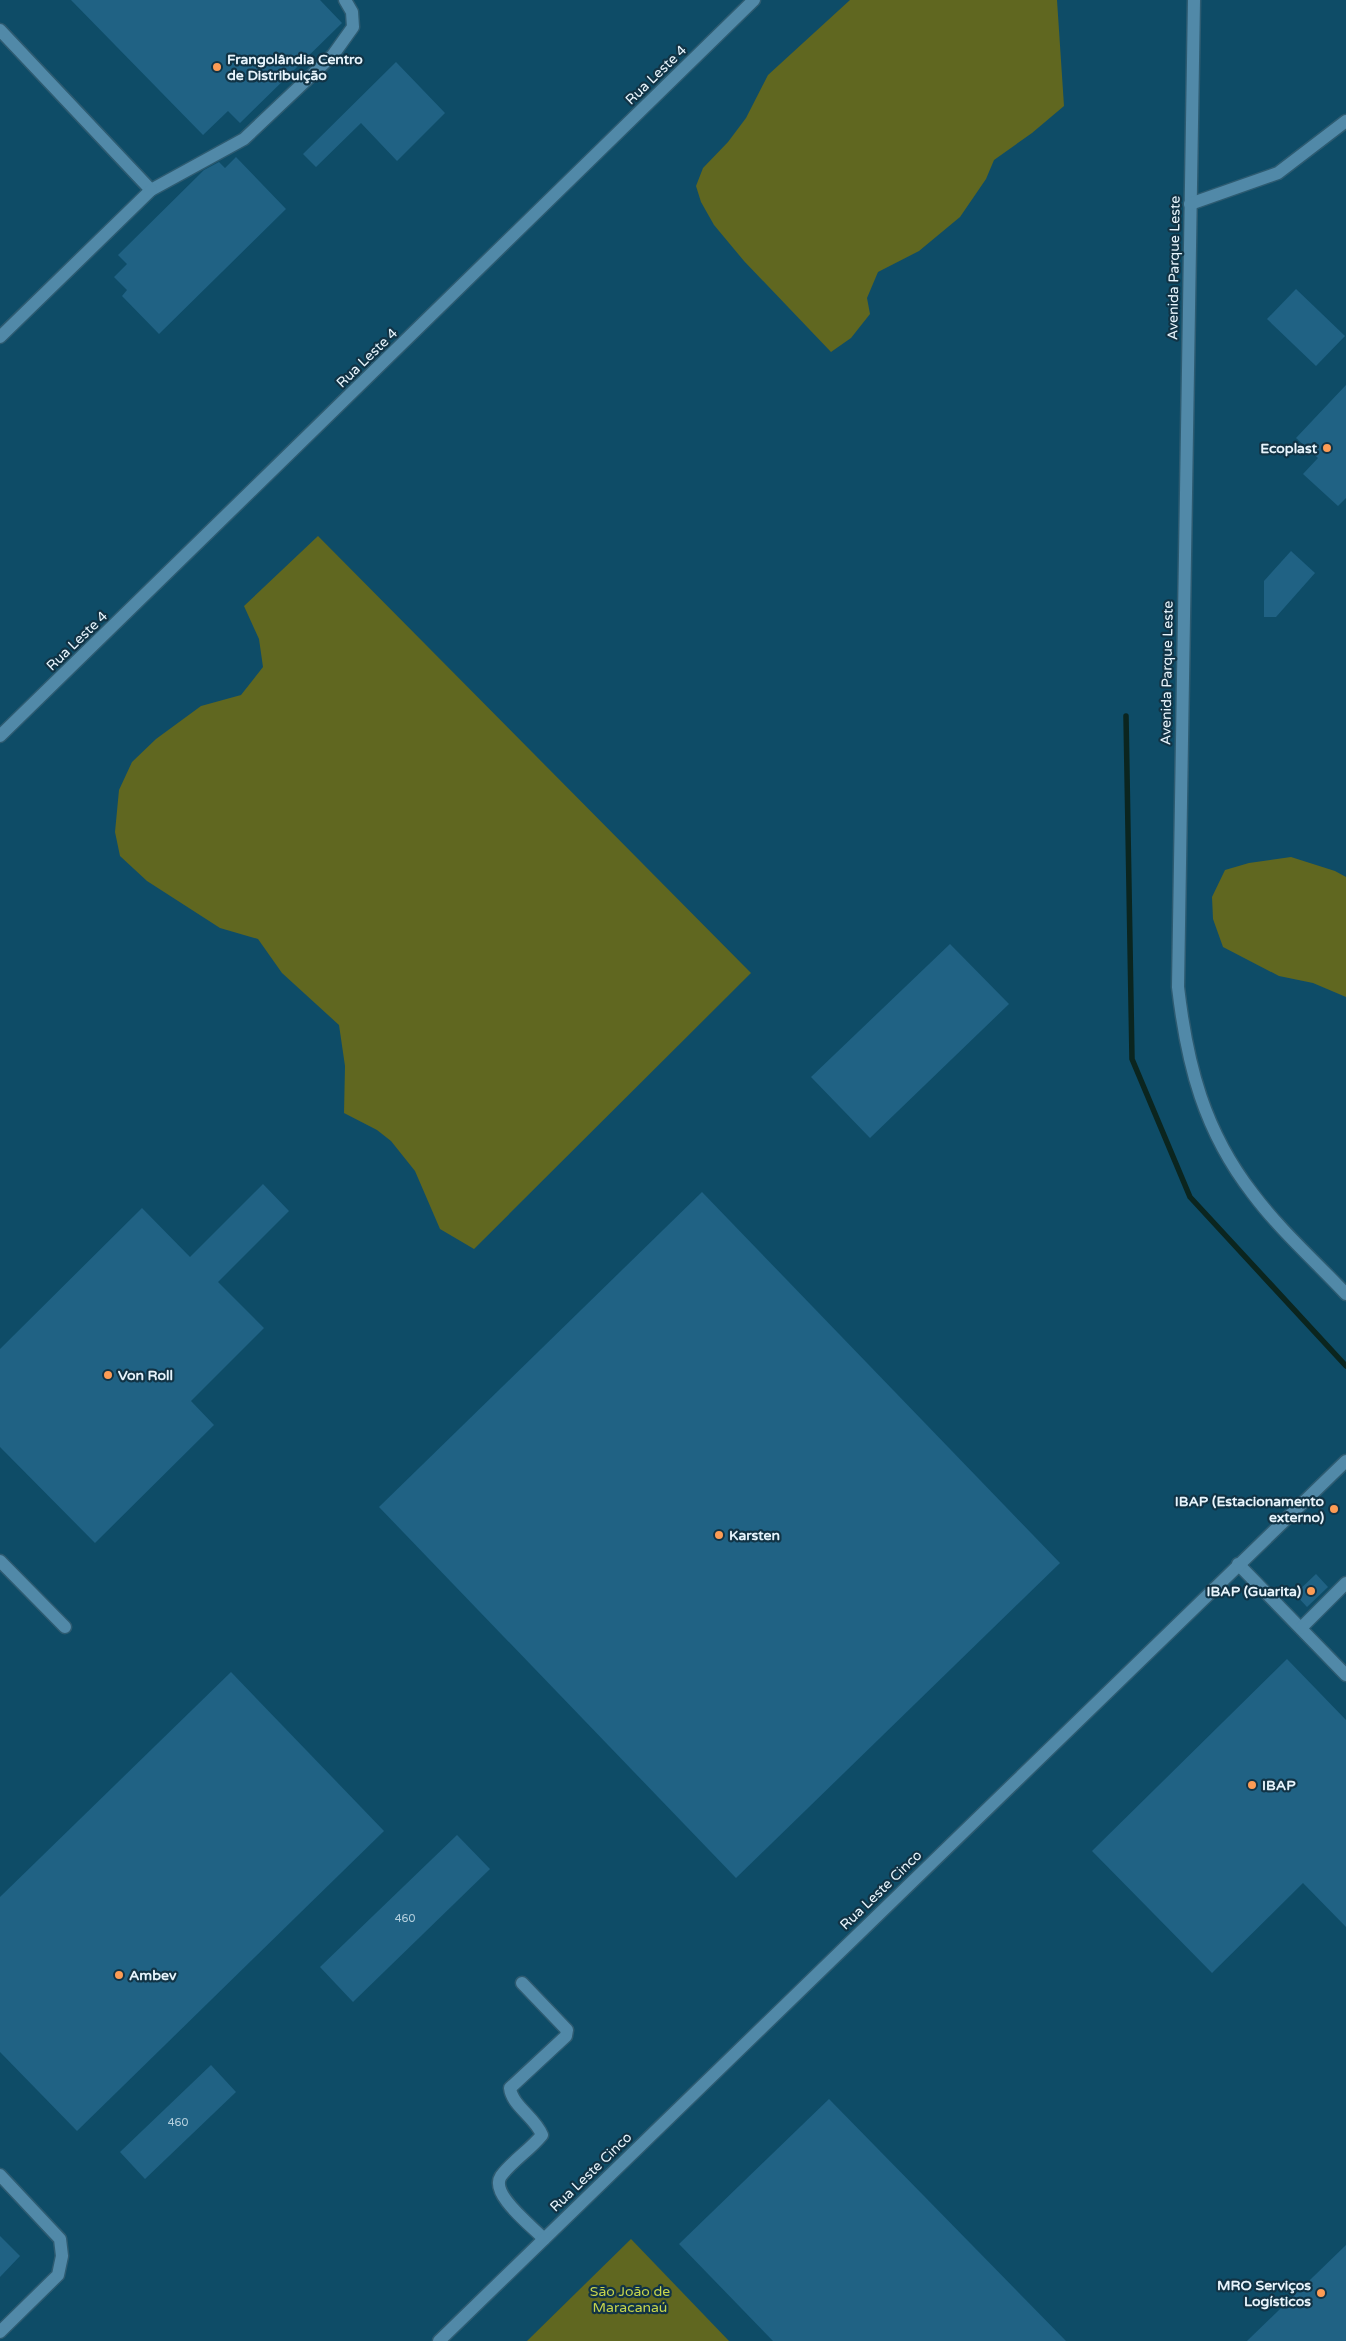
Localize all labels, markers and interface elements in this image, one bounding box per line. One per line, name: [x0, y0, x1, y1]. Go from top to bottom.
street label: Rua Leste 4: [622, 42, 690, 108]
place label: Frangolândia Centro de Distribuição: [227, 51, 363, 84]
marker: Frangolândia Centro de Distribuição: [211, 61, 223, 73]
street label: Avenida Parque Leste: [1164, 196, 1184, 340]
street label: Rua Leste 4: [333, 325, 401, 391]
place label: Ecoplast: [1260, 440, 1318, 457]
marker: Ecoplast: [1321, 442, 1333, 454]
street label: Avenida Parque Leste: [1157, 601, 1177, 745]
street label: Rua Leste 4: [43, 608, 111, 674]
place label: Von Roll: [118, 1367, 173, 1384]
marker: Von Roll: [102, 1369, 114, 1381]
place label: IBAP (Estacionamento externo): [1175, 1493, 1324, 1526]
marker: IBAP (Estacionamento externo): [1328, 1503, 1340, 1515]
place label: Karsten: [729, 1527, 780, 1544]
marker: Karsten: [713, 1529, 725, 1541]
place label: IBAP (Guarita): [1207, 1583, 1301, 1600]
marker: IBAP (Guarita): [1305, 1585, 1317, 1597]
place label: IBAP: [1262, 1777, 1296, 1794]
marker: IBAP: [1246, 1779, 1258, 1791]
street label: Rua Leste Cinco: [837, 1847, 925, 1933]
house number: 460: [395, 1912, 415, 1925]
place label: Ambev: [129, 1967, 177, 1984]
marker: Ambev: [113, 1969, 125, 1981]
house number: 460: [168, 2116, 188, 2129]
street label: Rua Leste Cinco: [547, 2129, 635, 2215]
place label: MRO Serviços Logísticos: [1217, 2277, 1311, 2310]
park label: São João de Maracanaú: [590, 2283, 670, 2316]
marker: MRO Serviços Logísticos: [1315, 2287, 1327, 2299]

